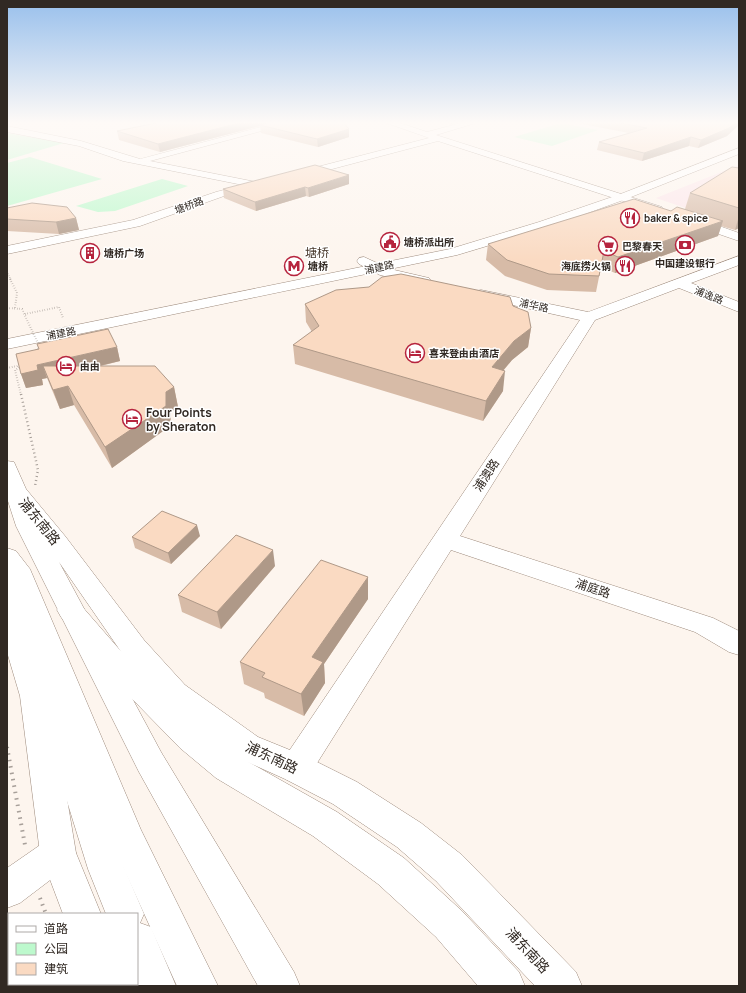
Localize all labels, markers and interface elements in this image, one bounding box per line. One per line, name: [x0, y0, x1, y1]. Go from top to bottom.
street label: 塘桥路: [173, 193, 205, 217]
restaurant icon: baker & spice: [619, 207, 641, 229]
place label: baker & spice: [644, 211, 708, 225]
public building icon: 塘桥派出所: [379, 231, 401, 253]
bank icon: 中国建设银行: [674, 234, 696, 256]
place label: 塘桥派出所: [404, 235, 454, 249]
supermarket icon: 巴黎春天: [597, 235, 619, 257]
place label: 巴黎春天: [622, 239, 663, 253]
building icon: 塘桥广场: [79, 242, 101, 264]
district label: 塘桥: [305, 244, 329, 261]
place label: 塘桥广场: [104, 246, 144, 260]
metro station icon: 塘桥: [283, 255, 305, 277]
restaurant icon: 海底捞火锅: [614, 255, 636, 277]
place label: 中国建设银行: [655, 256, 715, 270]
street label: 浦建路: [363, 257, 395, 277]
place label: 塘桥: [308, 259, 328, 273]
place label: 海底捞火锅: [561, 259, 611, 273]
street label: 浦逸路: [692, 283, 726, 307]
street label: 浦华路: [518, 295, 550, 315]
street label: 浦建路: [45, 323, 77, 343]
hotel icon: 喜来登由由酒店: [404, 342, 426, 364]
place label: 喜来登由由酒店: [429, 346, 499, 360]
hotel icon: 由由: [55, 355, 77, 377]
place label: 由由: [80, 359, 100, 373]
place label: Four Points by Sheraton: [146, 404, 216, 435]
hotel icon: Four Points by Sheraton: [121, 408, 143, 430]
street label: 浦澳路: [469, 455, 503, 495]
street label: 浦东南路: [15, 493, 65, 549]
street label: 浦庭路: [573, 574, 613, 602]
street label: 浦东南路: [243, 737, 301, 777]
legend: [8, 913, 138, 985]
text: 道路: [44, 920, 68, 937]
street label: 浦东南路: [502, 923, 554, 977]
text: 公园: [44, 940, 68, 957]
text: 建筑: [44, 960, 68, 977]

